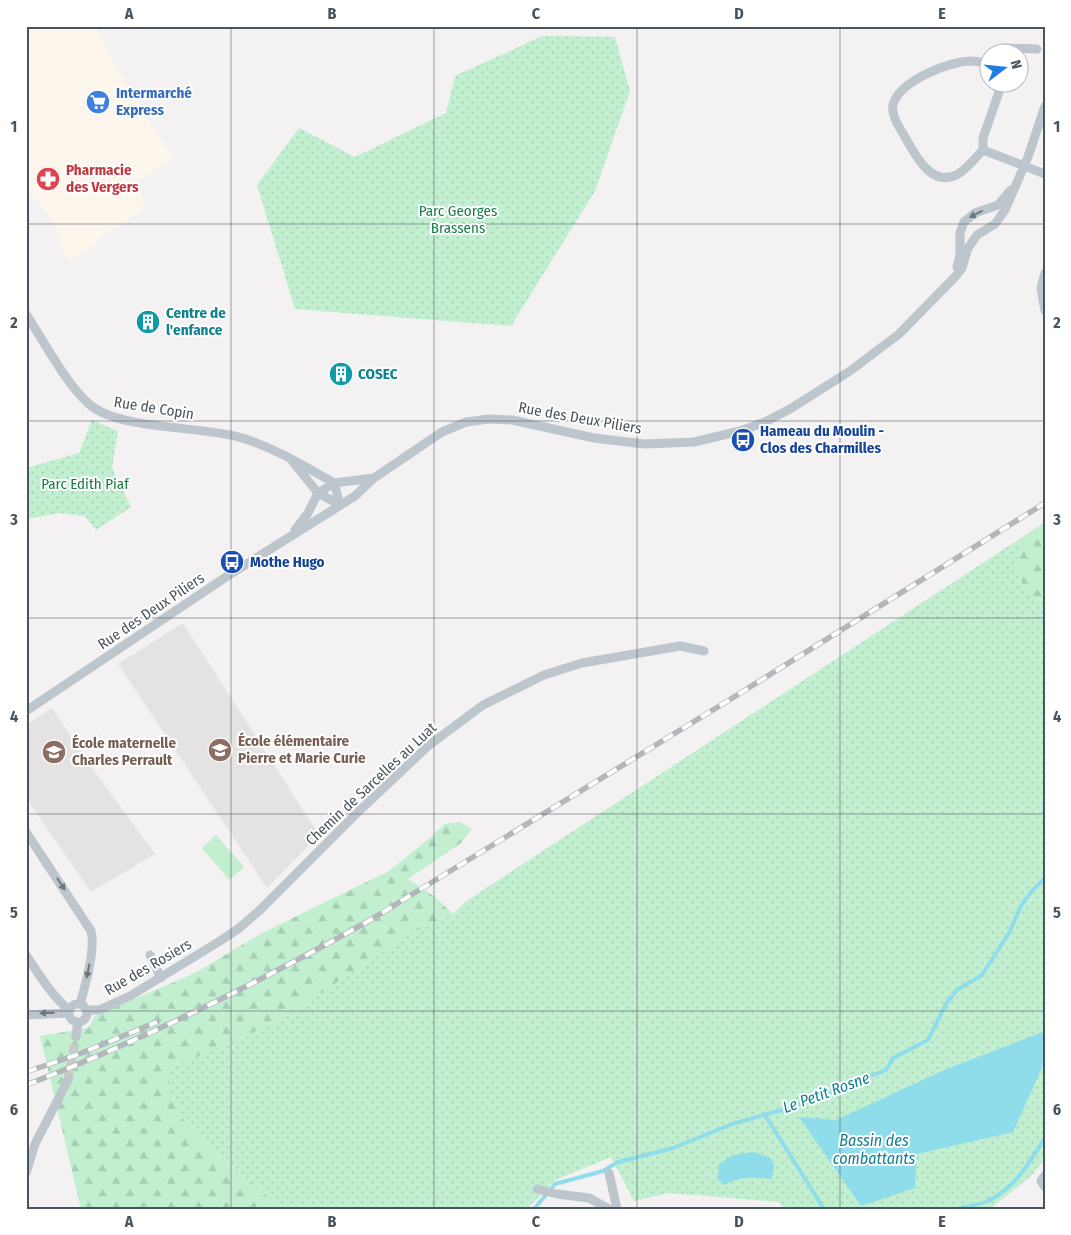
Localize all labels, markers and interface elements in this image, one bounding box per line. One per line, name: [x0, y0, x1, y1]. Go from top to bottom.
text: A: [124, 4, 134, 23]
text: B: [328, 4, 337, 23]
text: C: [532, 4, 541, 23]
text: D: [734, 4, 744, 23]
text: E: [938, 4, 946, 23]
north arrow: [978, 42, 1028, 92]
text: N: [1007, 58, 1025, 71]
place label: Intermarché Express: [116, 84, 192, 119]
supermarket icon: Intermarché Express: [85, 89, 111, 115]
text: 1: [11, 117, 17, 136]
text: 1: [1054, 117, 1060, 136]
place label: Pharmacie des Vergers: [66, 161, 139, 196]
pharmacy icon: Pharmacie des Vergers: [35, 166, 61, 192]
park label: Parc Georges Brassens: [419, 202, 497, 237]
one-way arrow: [969, 210, 983, 218]
place label: Centre de l'enfance: [166, 304, 226, 339]
building icon: Centre de l'enfance: [135, 309, 161, 335]
text: 2: [9, 313, 18, 332]
text: 2: [1052, 313, 1061, 332]
building icon: COSEC: [328, 361, 354, 387]
place label: COSEC: [358, 365, 398, 383]
street label: Rue de Copin: [113, 393, 195, 423]
street label: Rue des Deux Piliers: [517, 398, 643, 438]
place label: Hameau du Moulin - Clos des Charmilles: [760, 422, 884, 457]
bus stop icon: Hameau du Moulin - Clos des Charmilles: [730, 427, 756, 453]
park label: Parc Edith Piaf: [41, 475, 130, 493]
text: 3: [9, 510, 18, 529]
text: 3: [1052, 510, 1061, 529]
bus stop icon: Mothe Hugo: [219, 549, 245, 575]
place label: Mothe Hugo: [250, 553, 325, 571]
street label: Rue des Deux Piliers: [94, 569, 208, 653]
text: 4: [10, 707, 18, 726]
text: 4: [1053, 707, 1061, 726]
street label: Chemin de Sarcelles au Luat: [302, 719, 440, 849]
place label: École élémentaire Pierre et Marie Curie: [238, 732, 366, 767]
place label: École maternelle Charles Perrault: [72, 734, 176, 769]
school or university icon: École élémentaire Pierre et Marie Curie: [207, 737, 233, 763]
school or university icon: École maternelle Charles Perrault: [41, 739, 67, 765]
one-way arrow: [56, 878, 65, 891]
text: 5: [10, 903, 18, 922]
text: 5: [1053, 903, 1061, 922]
street label: Rue des Rosiers: [101, 935, 195, 999]
one-way arrow: [83, 963, 91, 979]
one-way arrow: [39, 1010, 55, 1018]
water label: Le Petit Rosne: [780, 1068, 873, 1117]
text: 6: [10, 1100, 18, 1119]
text: 6: [1053, 1100, 1061, 1119]
water label: Bassin des combattants: [833, 1131, 916, 1168]
text: A: [124, 1212, 134, 1231]
text: B: [328, 1212, 337, 1231]
text: C: [532, 1212, 541, 1231]
text: D: [734, 1212, 744, 1231]
text: E: [938, 1212, 946, 1231]

